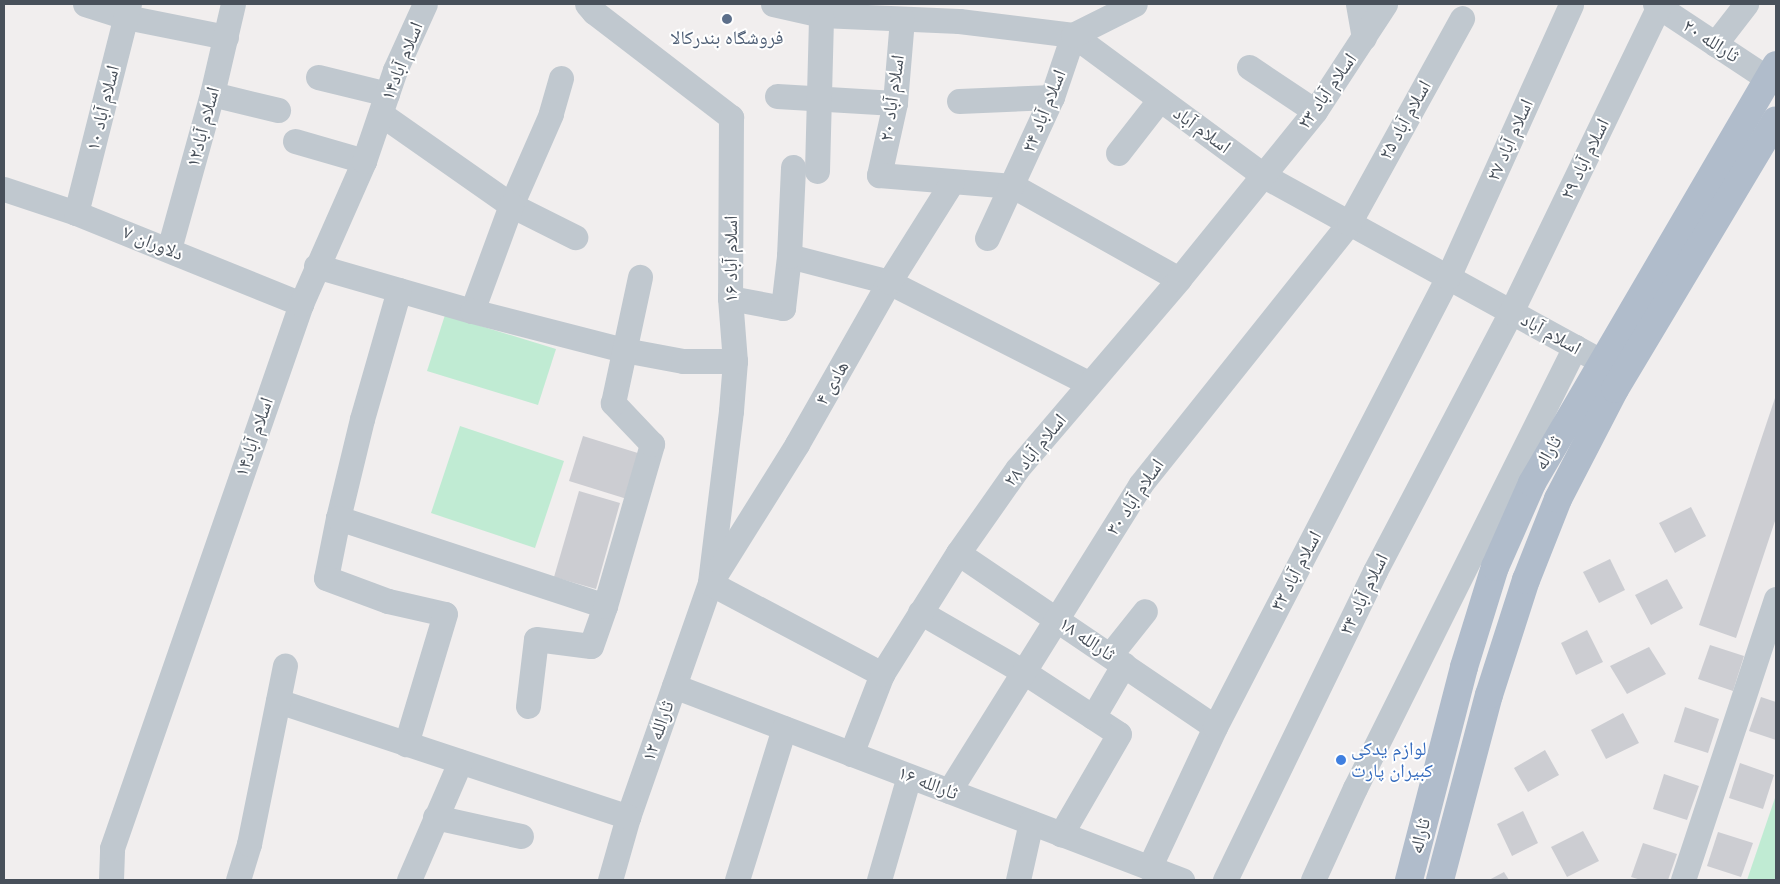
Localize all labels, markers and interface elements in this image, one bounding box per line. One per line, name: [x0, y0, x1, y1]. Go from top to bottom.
marker: فروشگاه بندرکالا: [721, 13, 733, 25]
street label: ثارالله ۲۰: [1679, 14, 1743, 68]
street label: اسلام آباد۱۴: [376, 19, 428, 103]
place label: فروشگاه بندرکالا: [671, 27, 783, 49]
street label: اسلام آباد ۲۳: [1293, 49, 1361, 133]
street label: اسلام آباد ۲۰: [875, 53, 909, 143]
street label: اسلام آباد ۱۰: [81, 63, 125, 153]
street label: اسلام آباد ۲۴: [1017, 66, 1071, 156]
street label: اسلام آباد ۲۵: [1374, 76, 1436, 164]
street label: اسلام آباد۱۲: [181, 84, 225, 170]
street label: اسلام آباد ۲۷: [1482, 96, 1538, 184]
street label: اسلام آباد: [1169, 102, 1235, 158]
street label: اسلام آباد ۲۹: [1556, 115, 1614, 203]
street label: اسلام آباد ۱۶: [720, 215, 742, 303]
street label: دلاوران ۷: [120, 221, 186, 265]
street label: اسلام آباد: [1517, 308, 1585, 360]
street label: هادی ۴: [810, 357, 854, 409]
street label: اسلام آباد۱۴: [230, 394, 278, 480]
street label: اسلام آباد ۲۸: [999, 409, 1071, 491]
street label: ثاراله: [1529, 432, 1567, 474]
street label: اسلام آباد ۳۰: [1101, 454, 1169, 540]
street label: اسلام آباد ۳۲: [1265, 527, 1327, 615]
street label: اسلام آباد ۳۴: [1335, 550, 1393, 638]
street label: ثارالله ۱۸: [1055, 612, 1119, 666]
street label: ثارالله ۱۲: [637, 698, 679, 764]
place label: لوازم یدکی کبیران پارت: [1351, 738, 1433, 782]
marker: لوازم یدکی کبیران پارت: [1335, 754, 1347, 766]
street label: ثارالله ۱۶: [895, 761, 961, 805]
street label: ثاراله: [1405, 816, 1435, 856]

